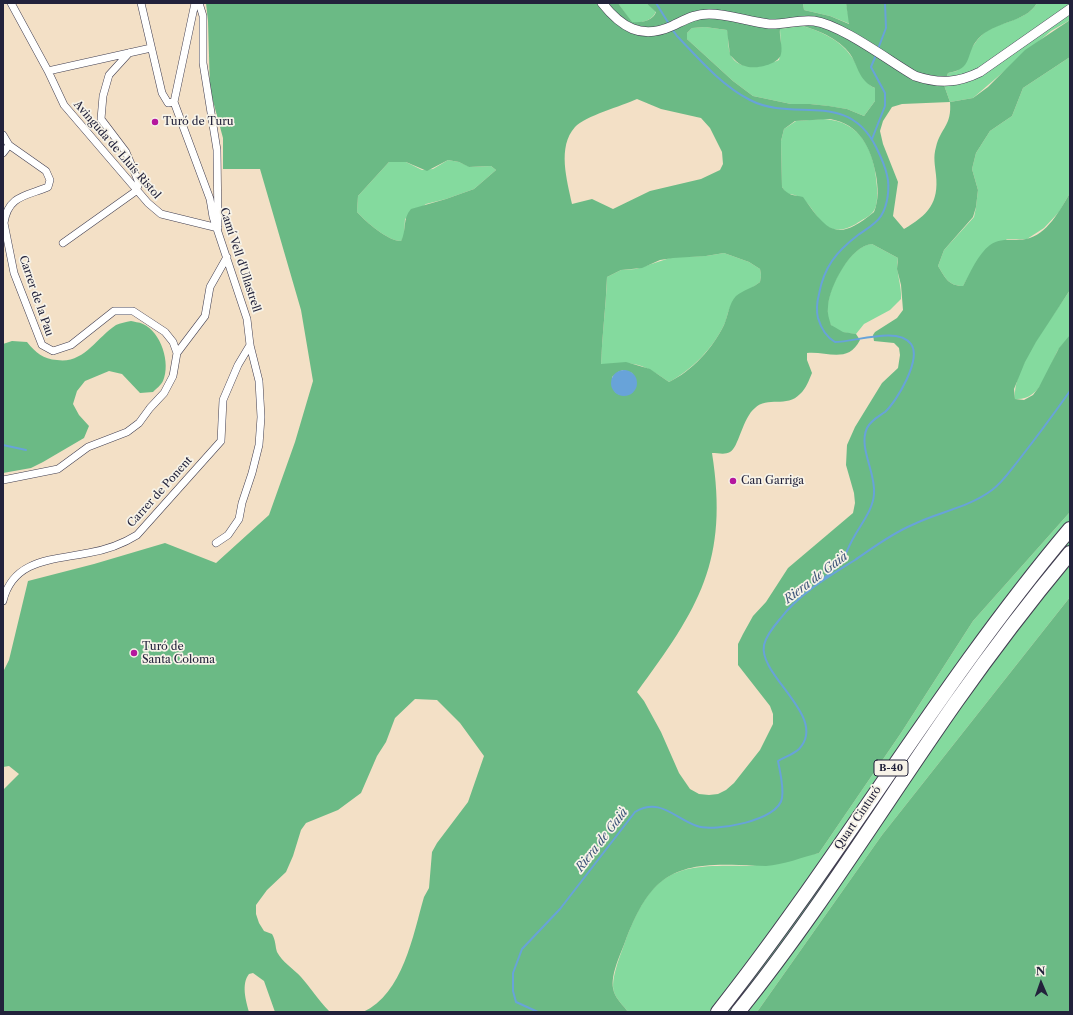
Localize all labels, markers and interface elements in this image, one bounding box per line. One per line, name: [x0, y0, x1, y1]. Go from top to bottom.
street label: Avinguda de Lluís Ristol: [71, 98, 163, 202]
place label: Turó de Turu: [163, 115, 234, 129]
marker: Turó de Turu: [150, 117, 160, 127]
street label: Camí Vell d'Ullastrell: [217, 206, 263, 314]
street label: Carrer de la Pau: [16, 254, 56, 338]
street label: Carrer de Ponent: [125, 454, 195, 530]
place label: Can Garriga: [741, 474, 804, 488]
marker: Can Garriga: [728, 476, 738, 486]
water label: Riera de Gaià: [781, 549, 851, 607]
place label: Turó de Santa Coloma: [142, 640, 215, 666]
marker: Turó de Santa Coloma: [129, 648, 139, 658]
road number: B-40: [874, 760, 908, 776]
street label: Quart Cinturó: [832, 784, 884, 852]
water label: Riera de Gaià: [573, 806, 631, 874]
north arrow: [1021, 963, 1061, 1003]
text: N: [1036, 964, 1046, 978]

